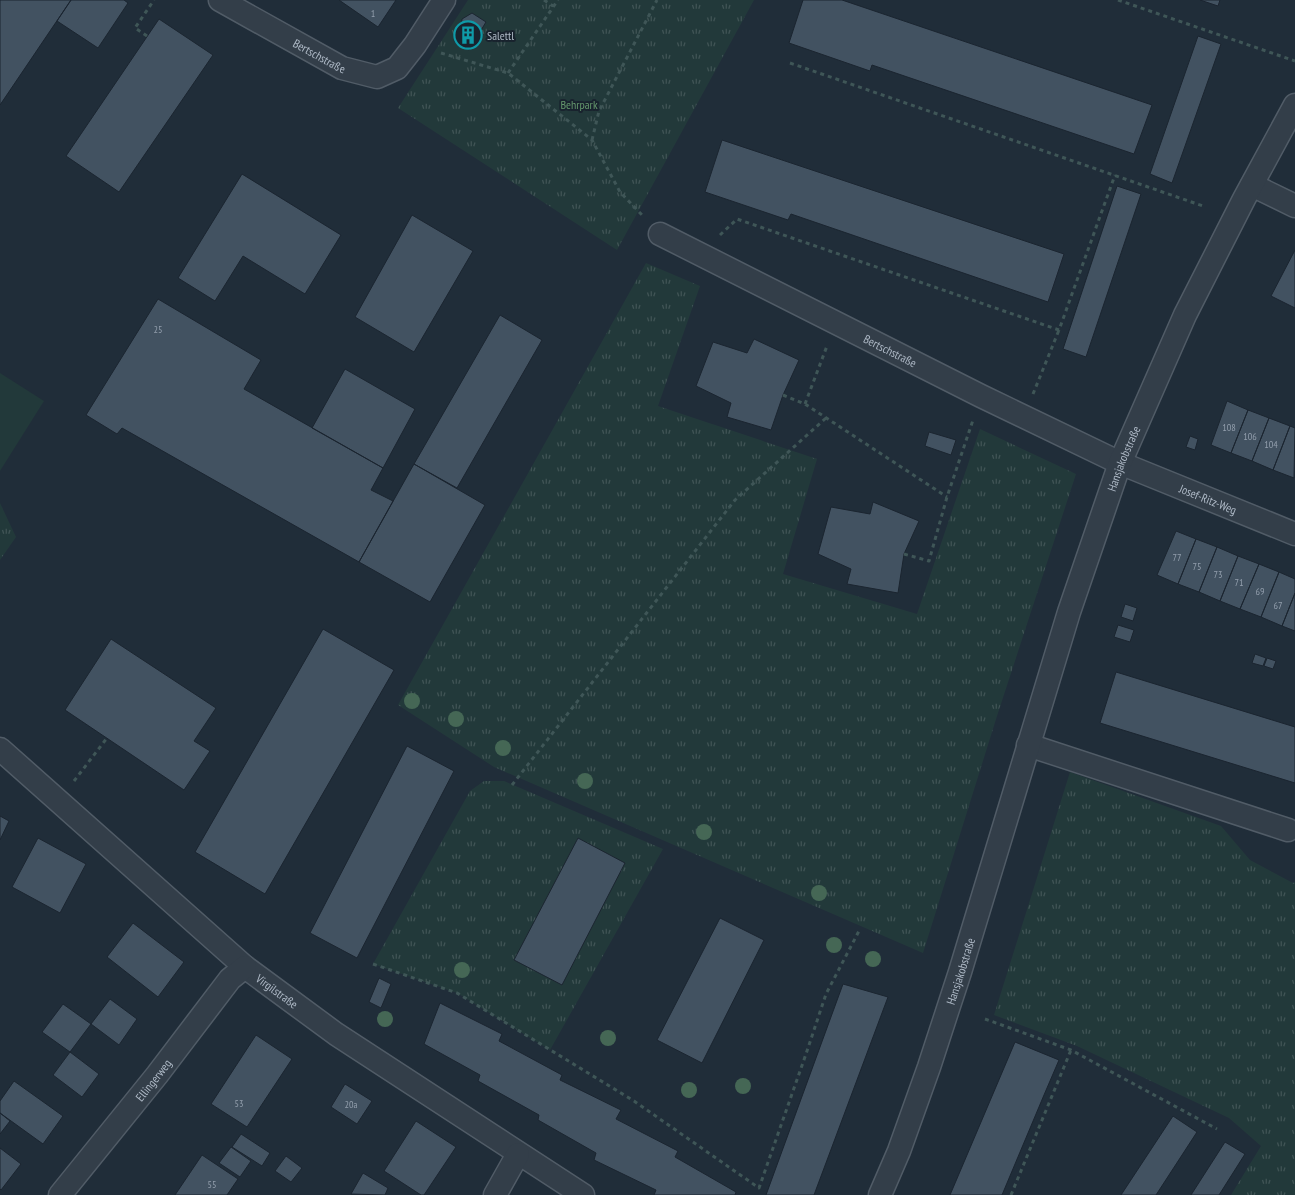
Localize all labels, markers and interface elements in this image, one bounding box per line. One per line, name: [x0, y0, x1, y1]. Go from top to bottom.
house number: 1: [371, 7, 375, 20]
building icon: Salettl: [453, 20, 483, 50]
place label: Salettl: [487, 28, 514, 43]
street label: Bertschstraße: [291, 35, 347, 76]
park label: Behrpark: [560, 97, 598, 112]
house number: 25: [154, 323, 163, 336]
street label: Bertschstraße: [861, 331, 919, 370]
house number: 108: [1222, 421, 1236, 434]
street label: Hansjakobstraße: [1103, 423, 1143, 493]
house number: 106: [1243, 430, 1257, 443]
house number: 104: [1264, 438, 1278, 451]
street label: Josef-Ritz-Weg: [1176, 480, 1239, 517]
house number: 77: [1173, 551, 1182, 564]
house number: 75: [1193, 560, 1202, 573]
house number: 73: [1214, 568, 1223, 581]
house number: 71: [1235, 576, 1244, 589]
house number: 69: [1256, 585, 1265, 598]
house number: 67: [1274, 599, 1283, 612]
street label: Hansjakobstraße: [942, 936, 977, 1006]
street label: Virgilstraße: [253, 970, 301, 1011]
street label: Ellingerweg: [132, 1056, 174, 1104]
house number: 53: [235, 1097, 244, 1110]
house number: 20a: [345, 1098, 358, 1111]
house number: 55: [208, 1178, 217, 1191]

